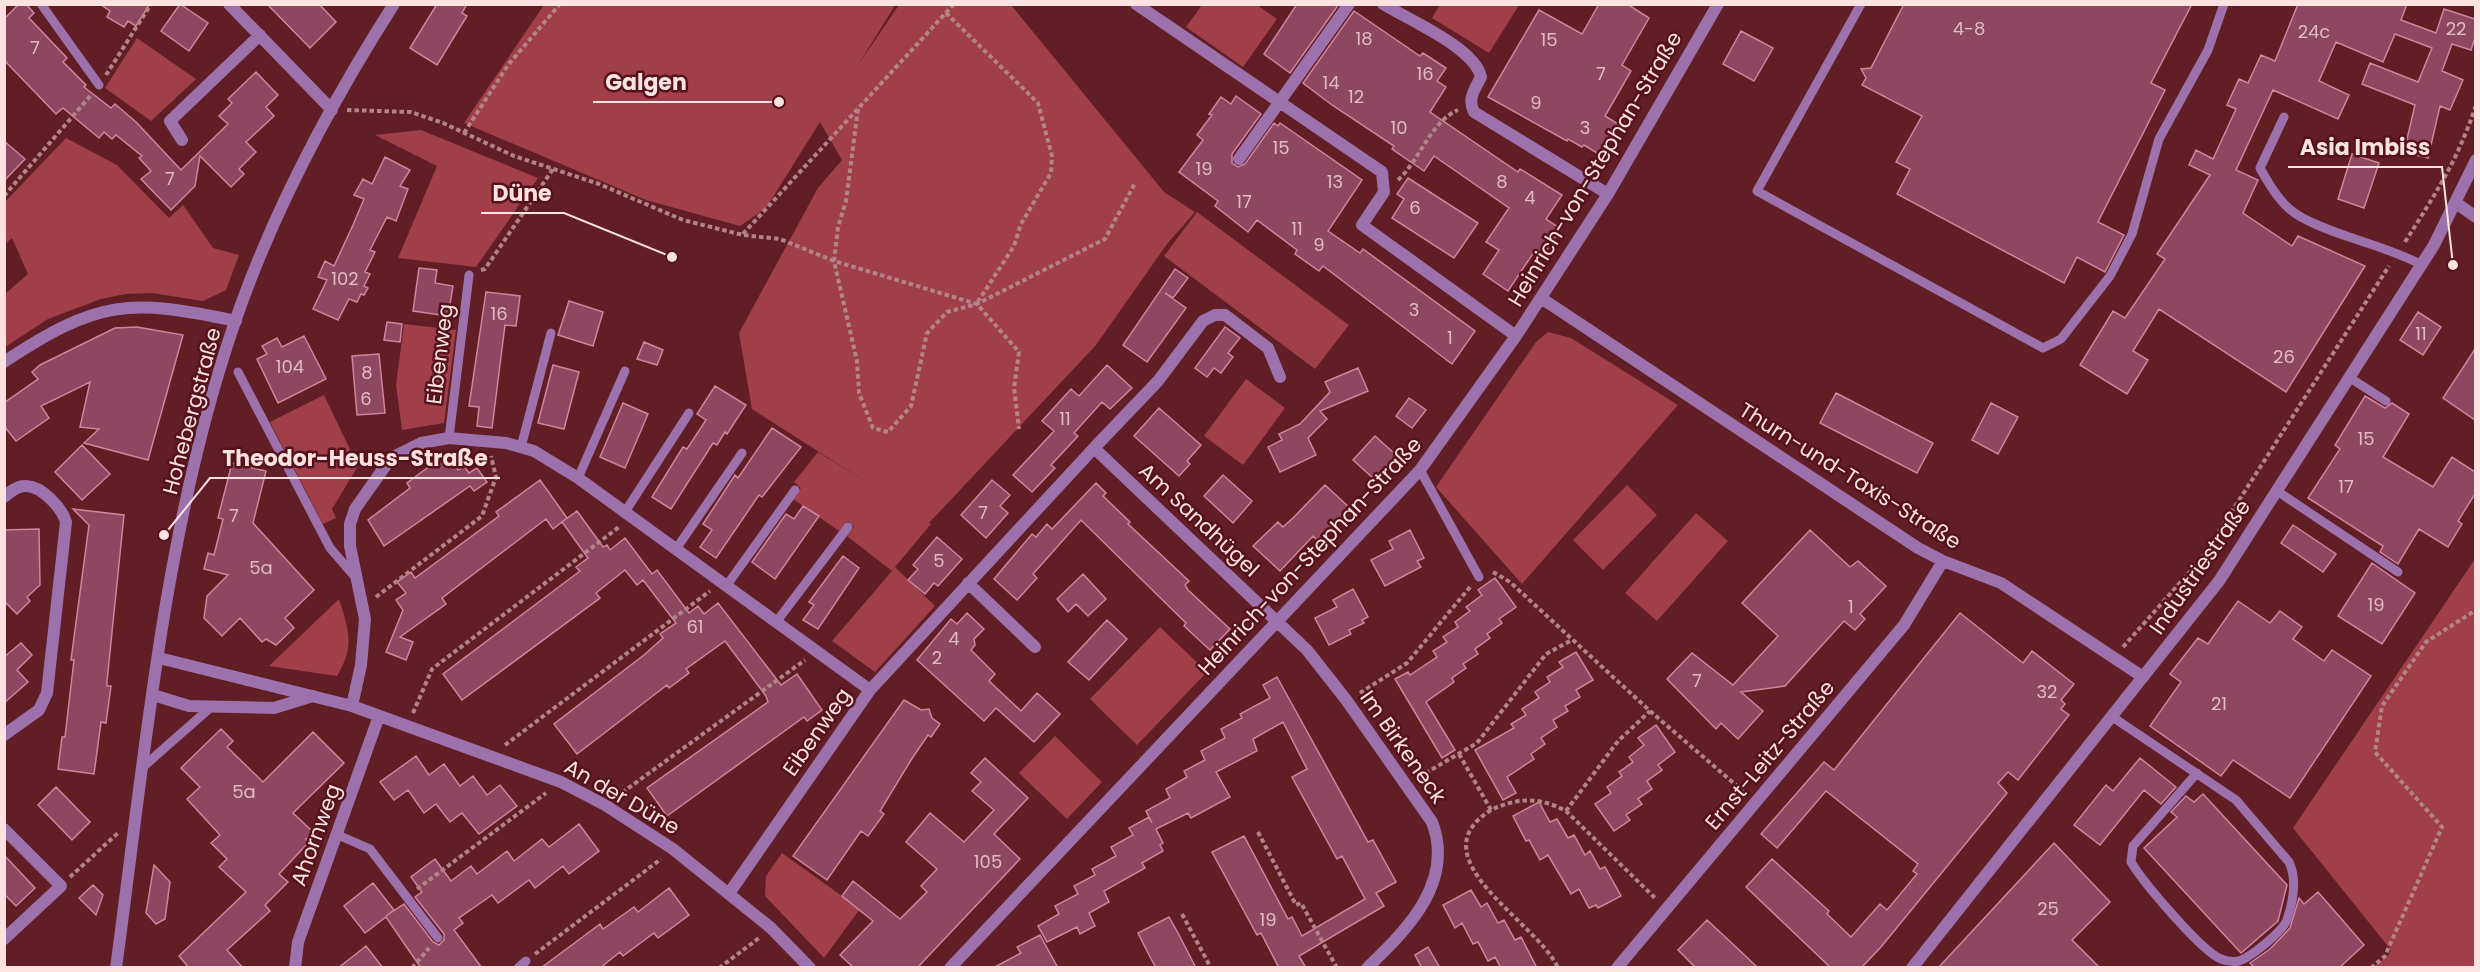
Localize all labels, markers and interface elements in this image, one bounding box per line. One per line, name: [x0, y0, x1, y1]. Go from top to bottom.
house number: 4-8: [1953, 16, 1985, 41]
house number: 22: [2446, 16, 2466, 41]
house number: 24c: [2298, 19, 2330, 44]
house number: 18: [1355, 26, 1373, 51]
street label: Heinrich-von-Stephan-Straße: [1501, 26, 1688, 312]
house number: 15: [1540, 27, 1558, 52]
house number: 7: [30, 35, 40, 60]
house number: 16: [1416, 61, 1434, 86]
house number: 7: [1596, 61, 1606, 86]
callout: Galgen: [593, 62, 699, 102]
text: Galgen: [605, 67, 687, 98]
house number: 14: [1322, 70, 1340, 95]
house number: 12: [1348, 84, 1364, 109]
house number: 9: [1530, 90, 1542, 115]
house number: 10: [1390, 115, 1408, 140]
house number: 3: [1580, 115, 1590, 140]
callout: Asia Imbiss: [2288, 127, 2442, 167]
text: Asia Imbiss: [2300, 132, 2430, 163]
house number: 15: [1272, 135, 1290, 160]
house number: 19: [1195, 156, 1213, 181]
house number: 7: [165, 166, 175, 191]
house number: 13: [1327, 169, 1343, 194]
house number: 8: [1496, 169, 1508, 194]
callout: Düne: [481, 173, 564, 213]
text: Düne: [492, 178, 552, 209]
house number: 4: [1524, 185, 1536, 210]
house number: 17: [1236, 189, 1252, 214]
house number: 6: [1409, 195, 1421, 220]
house number: 11: [1291, 216, 1303, 241]
house number: 9: [1313, 232, 1325, 257]
house number: 102: [331, 266, 359, 291]
house number: 3: [1409, 297, 1419, 322]
house number: 16: [490, 301, 508, 326]
street label: Eibenweg: [419, 302, 460, 406]
house number: 11: [2415, 321, 2427, 346]
street label: Hohebergstraße: [155, 324, 228, 498]
house number: 1: [1447, 325, 1453, 350]
house number: 26: [2273, 344, 2295, 369]
house number: 104: [276, 354, 304, 379]
house number: 8: [361, 360, 373, 385]
house number: 6: [360, 386, 372, 411]
street label: Thurn-und-Taxis-Straße: [1734, 395, 1967, 556]
house number: 11: [1059, 406, 1071, 431]
house number: 15: [2357, 426, 2375, 451]
street label: Heinrich-von-Stephan-Straße: [1191, 430, 1428, 681]
callout: Theodor-Heuss-Straße: [210, 438, 500, 478]
text: Theodor-Heuss-Straße: [222, 443, 488, 474]
street label: Am Sandhügel: [1133, 456, 1266, 583]
house number: 17: [2338, 474, 2354, 499]
street label: Industriestraße: [2142, 493, 2257, 640]
house number: 7: [978, 500, 988, 525]
house number: 7: [229, 503, 239, 528]
house number: 5: [933, 548, 945, 573]
house number: 5a: [249, 555, 273, 580]
house number: 19: [2367, 592, 2385, 617]
house number: 1: [1848, 594, 1854, 619]
house number: 61: [686, 614, 704, 639]
house number: 4: [948, 626, 960, 651]
house number: 2: [932, 645, 942, 670]
house number: 7: [1692, 668, 1702, 693]
street label: Ernst-Leitz-Straße: [1698, 674, 1841, 836]
house number: 32: [2037, 679, 2057, 704]
street label: Eibenweg: [776, 682, 857, 781]
street label: Im Birkeneck: [1354, 684, 1453, 809]
house number: 21: [2211, 691, 2227, 716]
street label: An der Düne: [559, 752, 685, 841]
house number: 5a: [232, 779, 256, 804]
street label: Ahornweg: [284, 780, 347, 890]
house number: 105: [974, 849, 1002, 874]
house number: 25: [2037, 896, 2059, 921]
house number: 19: [1259, 907, 1277, 932]

